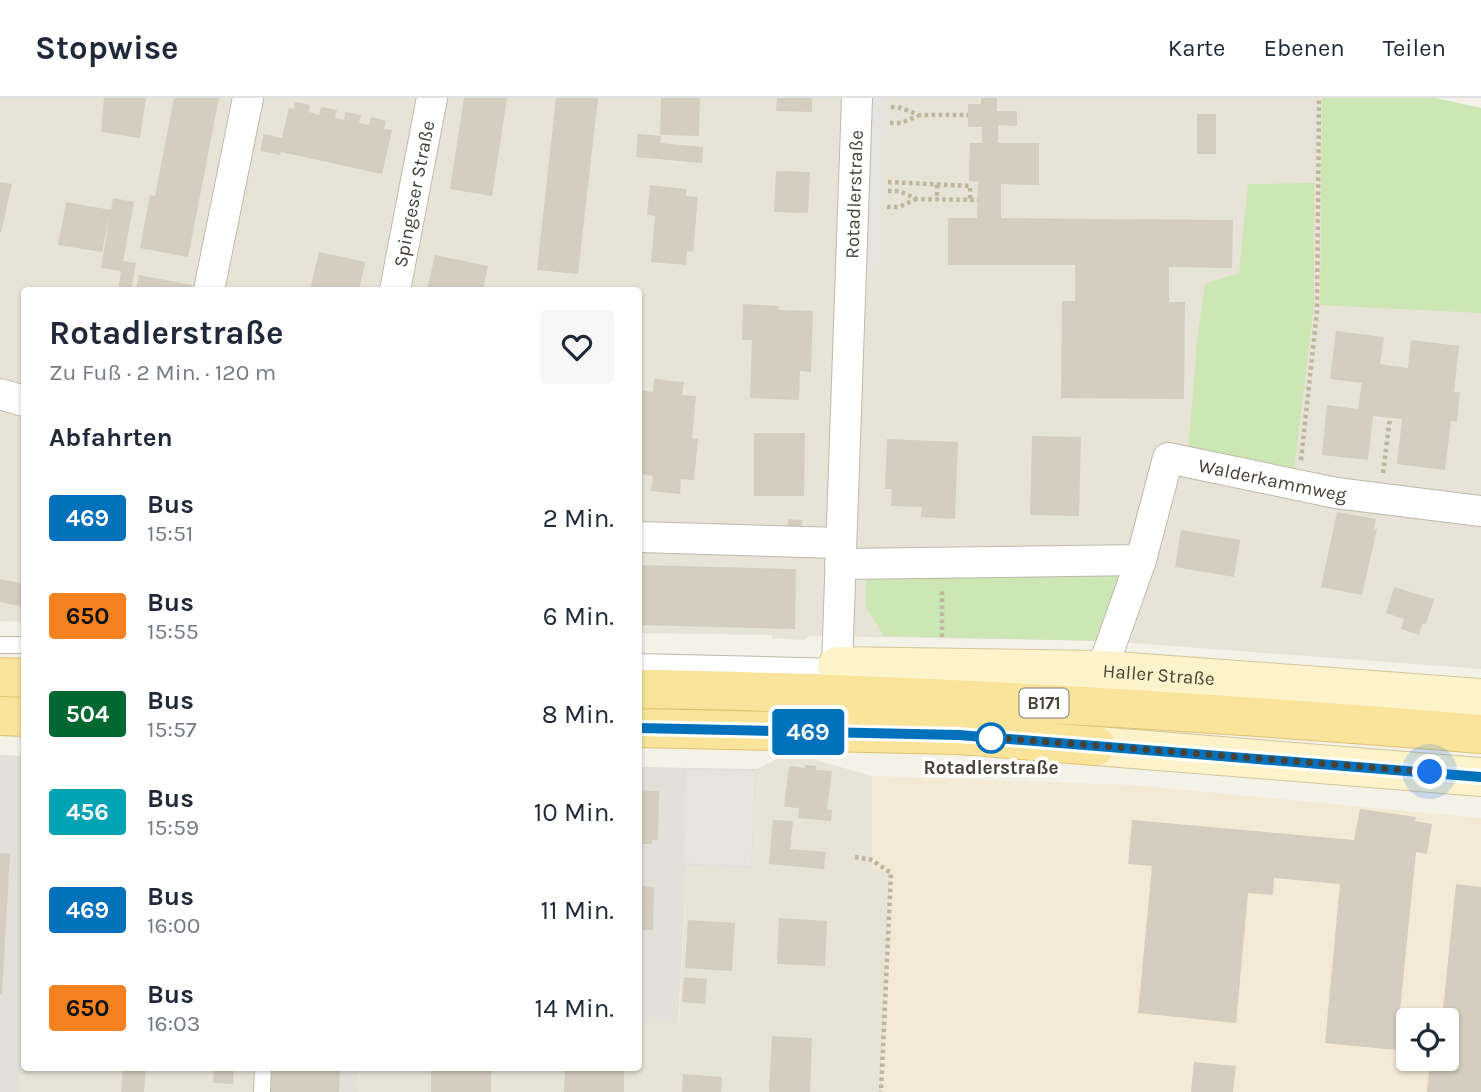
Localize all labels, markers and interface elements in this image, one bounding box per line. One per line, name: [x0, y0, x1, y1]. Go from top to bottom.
text: Stopwise: [35, 29, 179, 67]
text: Karte: [1168, 34, 1225, 62]
text: Ebenen: [1263, 34, 1345, 62]
text: Teilen: [1383, 34, 1446, 62]
street label: Spingeser Straße: [390, 119, 439, 269]
street label: Rotadlerstraße: [841, 130, 868, 259]
button: heart: [540, 310, 614, 384]
text: Rotadlerstraße: [49, 314, 284, 352]
text: Zu Fuß · 2 Min. · 120 m: [49, 359, 276, 386]
text: Abfahrten: [49, 422, 173, 453]
street label: Walderkammweg: [1196, 455, 1348, 506]
text: Bus: [147, 489, 194, 520]
text: 2 Min.: [543, 503, 614, 534]
text: 469: [66, 504, 109, 532]
text: 15:51: [147, 520, 193, 547]
text: Bus: [147, 587, 194, 618]
text: 6 Min.: [543, 601, 614, 632]
text: 650: [66, 602, 109, 630]
text: 15:55: [147, 618, 199, 645]
street label: Haller Straße: [1102, 660, 1216, 690]
text: Bus: [147, 685, 194, 716]
road number: B171: [1020, 688, 1068, 718]
text: 8 Min.: [542, 699, 614, 730]
text: 504: [66, 700, 109, 728]
line badge: 469: [768, 709, 848, 755]
text: 15:57: [147, 716, 197, 743]
text: 469: [786, 718, 830, 746]
marker: Rotadlerstraße: [976, 723, 1006, 753]
your location: [1412, 754, 1447, 789]
place label: Rotadlerstraße: [923, 757, 1059, 779]
text: Bus: [147, 783, 194, 814]
text: 10 Min.: [534, 797, 614, 828]
text: 456: [66, 798, 109, 826]
text: 15:59: [147, 814, 199, 841]
text: Bus: [147, 881, 194, 912]
text: 11 Min.: [541, 895, 614, 926]
text: 469: [66, 896, 109, 924]
text: 16:00: [147, 912, 200, 939]
text: Bus: [147, 979, 194, 1010]
text: 14 Min.: [535, 993, 614, 1024]
text: 650: [66, 994, 109, 1022]
map controls: [1396, 1008, 1459, 1071]
button: locate: [1396, 1008, 1459, 1071]
text: 16:03: [147, 1010, 200, 1037]

